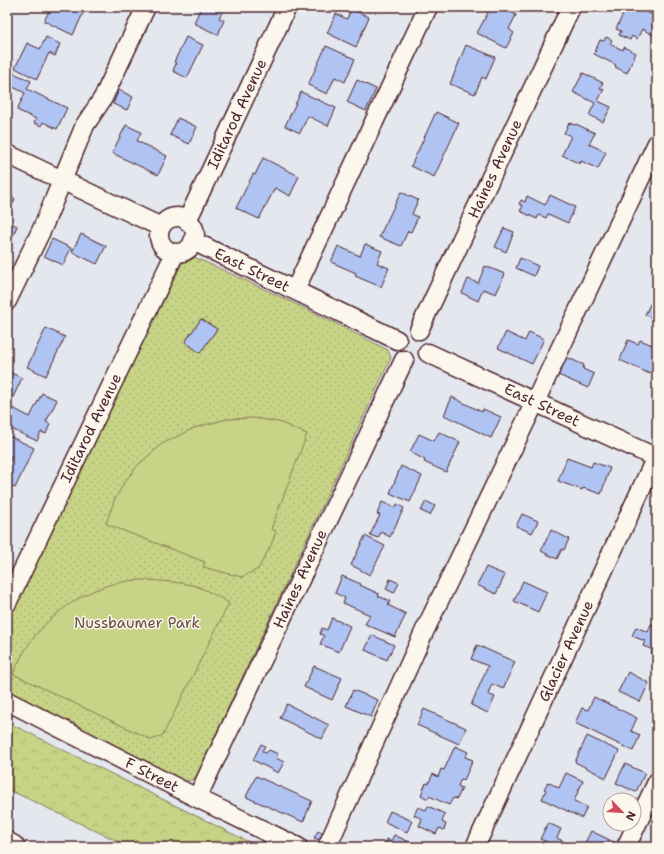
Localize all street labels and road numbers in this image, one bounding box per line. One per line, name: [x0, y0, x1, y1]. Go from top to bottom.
street label: Iditarod Avenue: [203, 56, 271, 172]
street label: Haines Avenue: [463, 116, 527, 222]
street label: East Street: [211, 243, 293, 297]
street label: Iditarod Avenue: [56, 370, 126, 486]
street label: East Street: [501, 379, 583, 431]
street label: Haines Avenue: [268, 526, 332, 632]
street label: Glacier Avenue: [534, 597, 598, 705]
street label: F Street: [122, 753, 182, 797]

